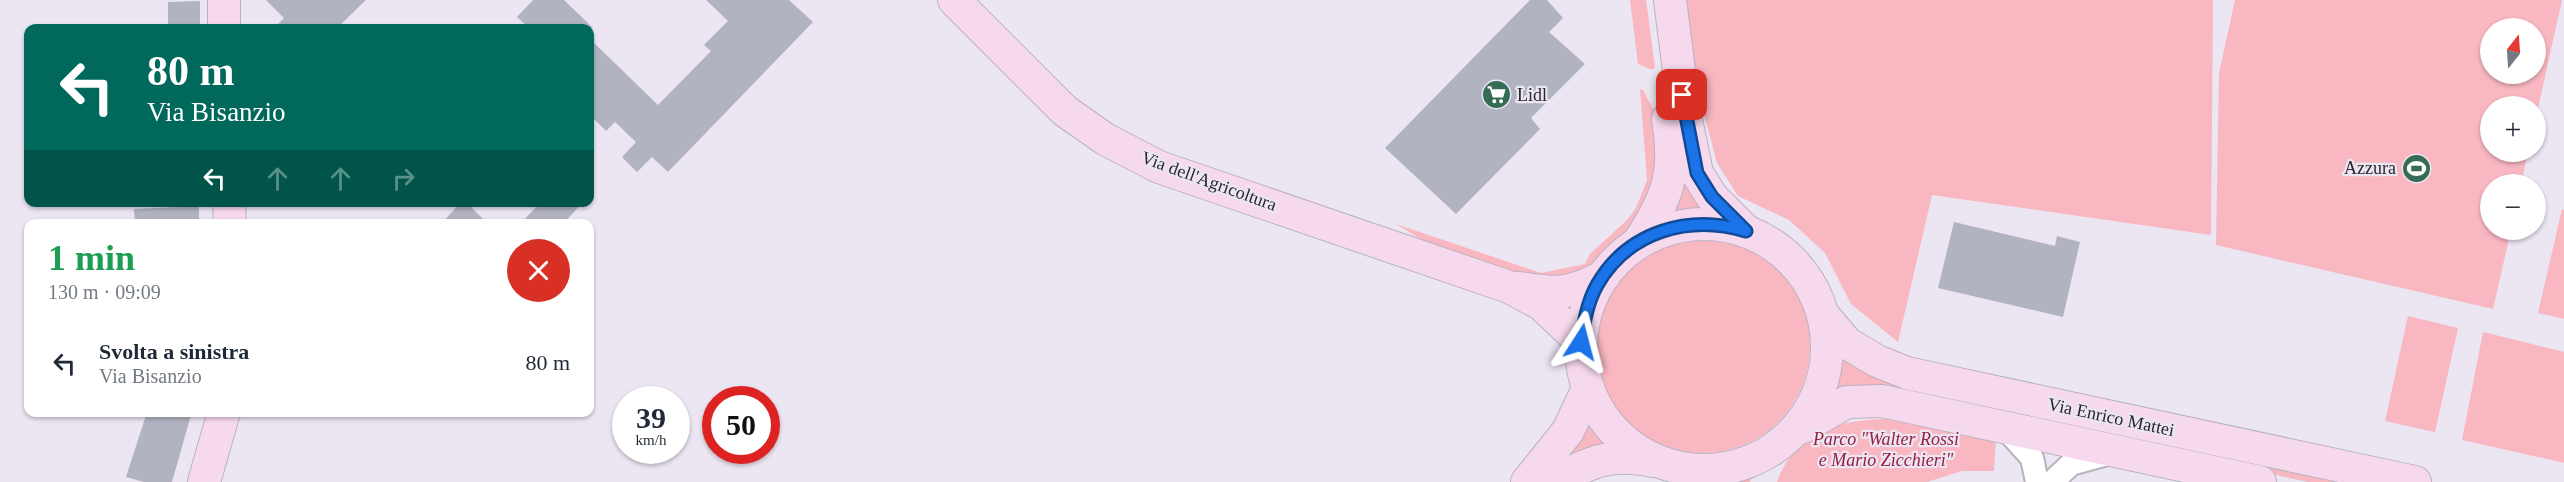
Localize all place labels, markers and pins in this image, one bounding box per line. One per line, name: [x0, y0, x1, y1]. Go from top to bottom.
pin: [1656, 69, 1707, 120]
supermarket icon: Lidl: [1480, 79, 1512, 111]
place label: Lidl: [1517, 85, 1547, 105]
sports icon: Azzura: [2401, 152, 2433, 184]
place label: Azzura: [2344, 158, 2396, 178]

